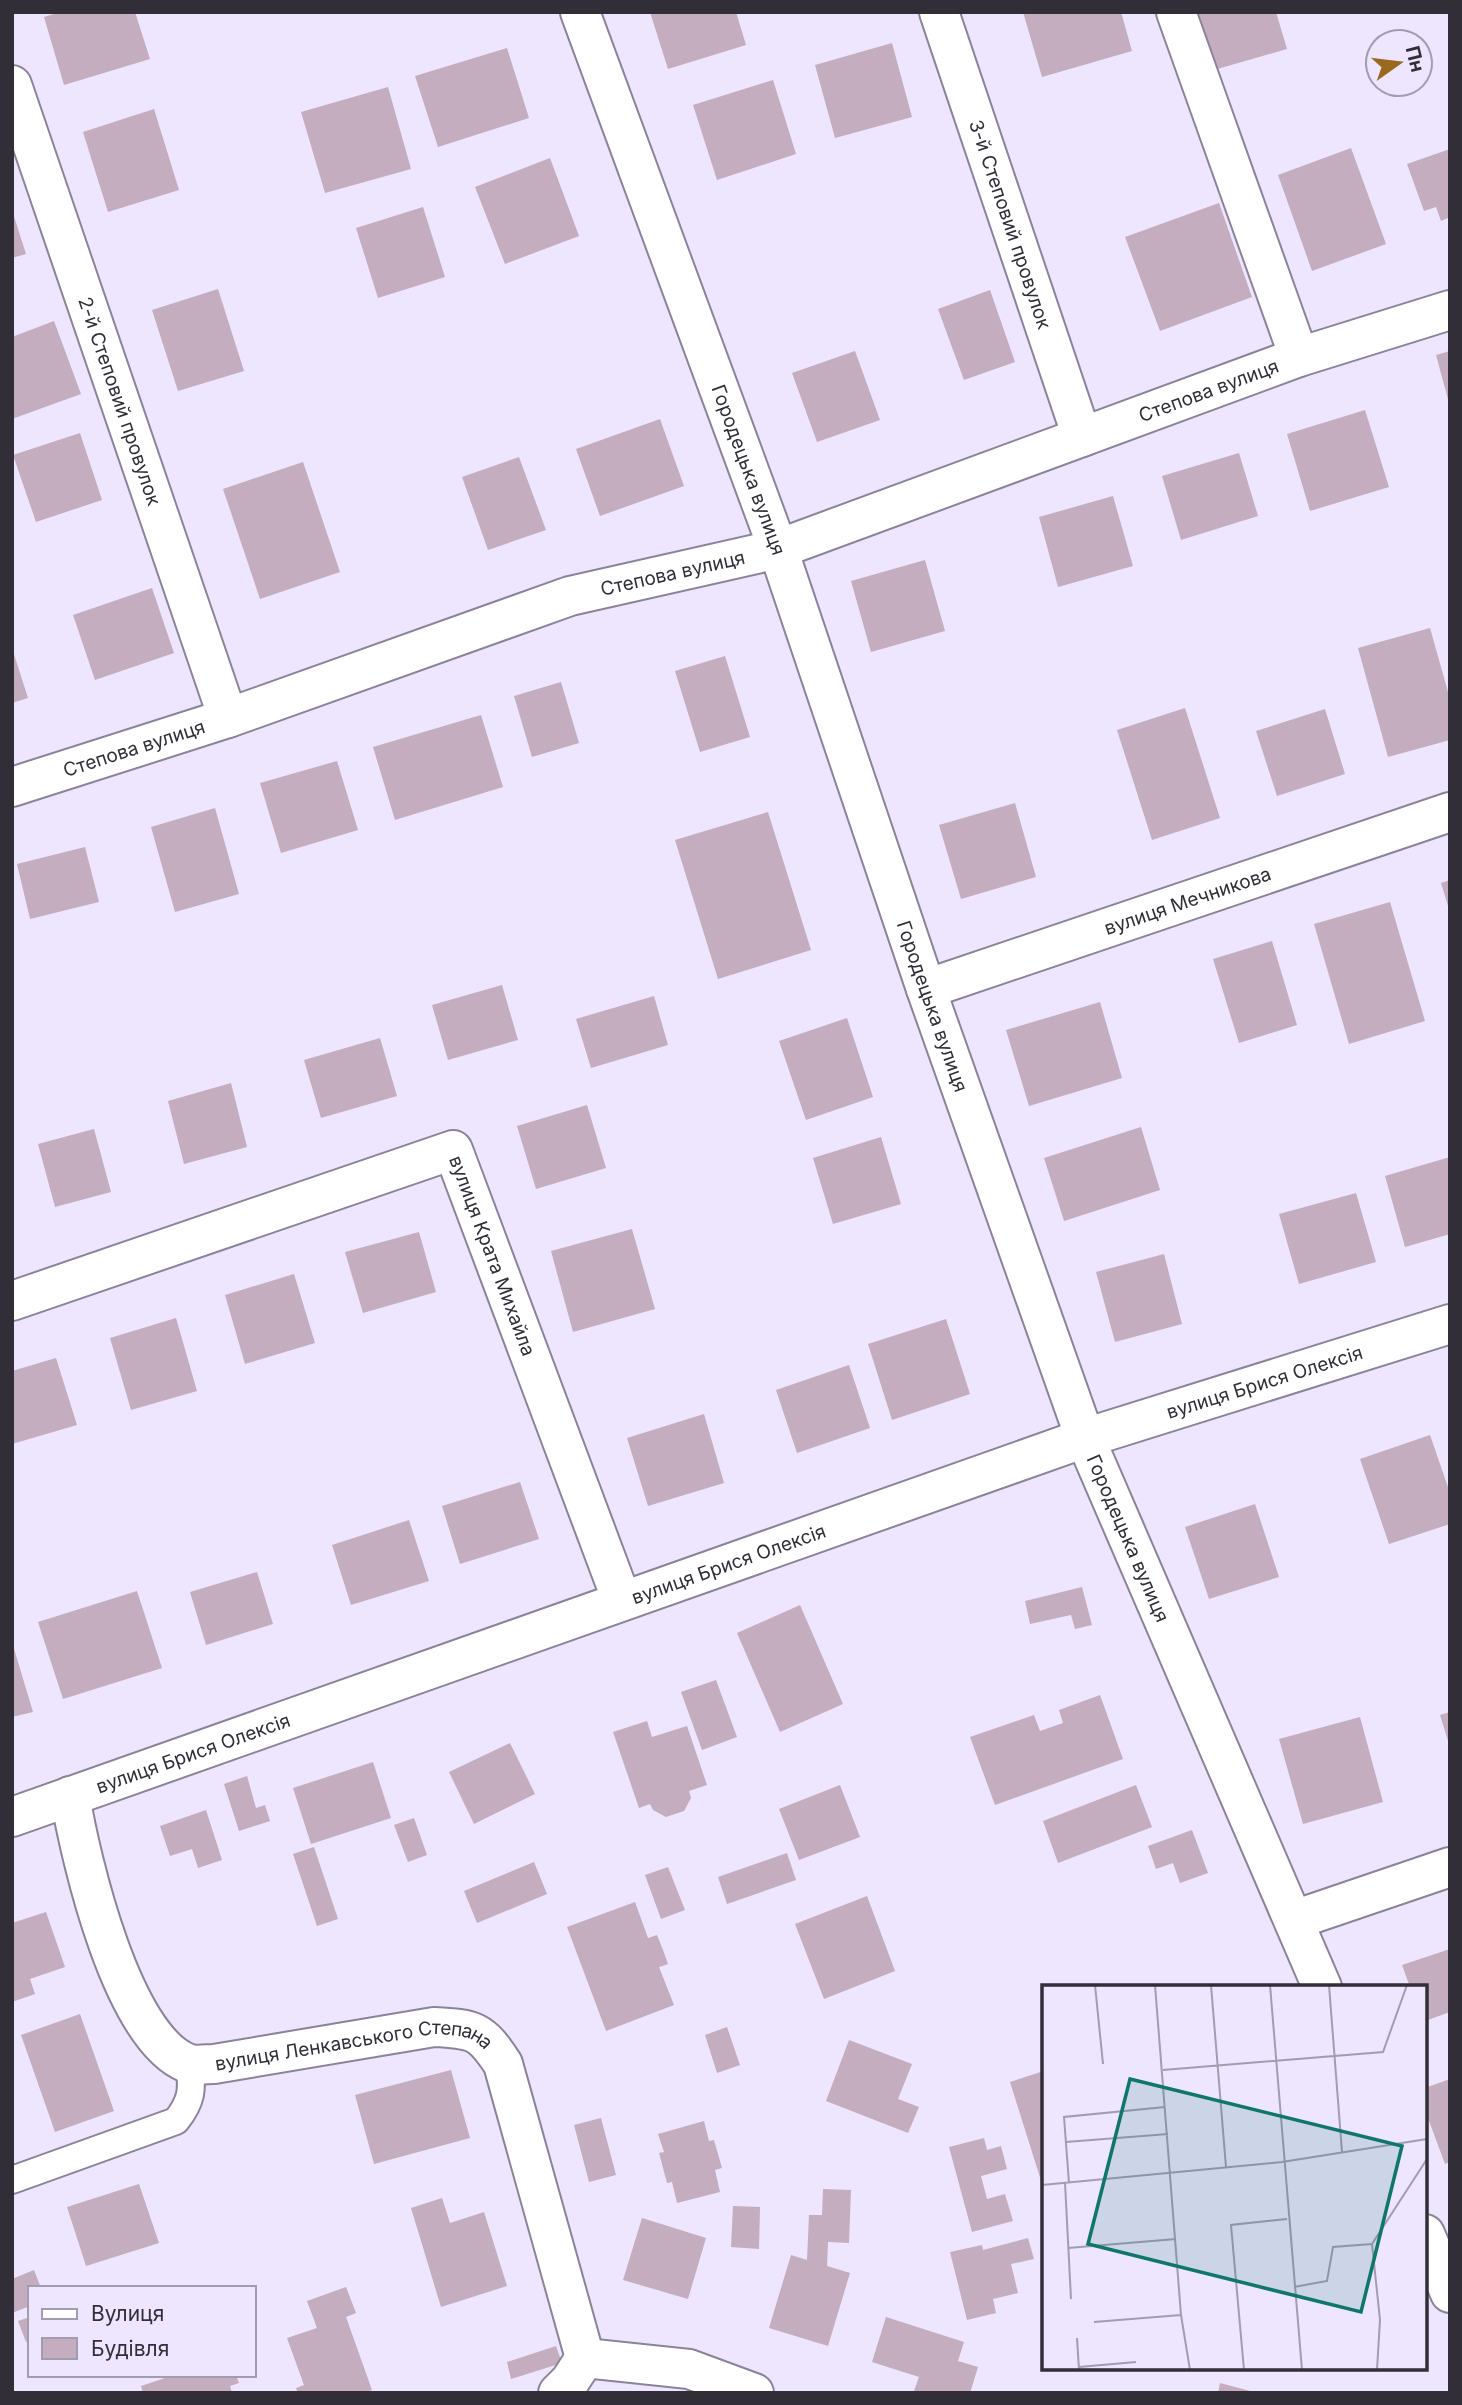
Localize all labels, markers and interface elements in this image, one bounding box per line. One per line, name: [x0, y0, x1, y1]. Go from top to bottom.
north arrow: [1364, 28, 1434, 98]
text: Пн: [1401, 44, 1429, 74]
street label: 3-й Степовий провулок: [964, 117, 1056, 333]
street label: 2-й Степовий провулок: [73, 294, 166, 509]
street label: Степова вулиця: [1136, 354, 1282, 427]
street label: Городецька вулиця: [706, 382, 790, 558]
street label: Степова вулиця: [598, 546, 747, 601]
street label: Степова вулиця: [60, 715, 208, 782]
street label: вулиця Мечникова: [1101, 862, 1274, 940]
street label: Городецька вулиця: [892, 918, 973, 1095]
street label: вулиця Крата Михайла: [444, 1152, 540, 1359]
street label: вулиця Брися Олексія: [1164, 1341, 1366, 1424]
street label: Городецька вулиця: [1082, 1451, 1174, 1626]
street label: вулиця Брися Олексія: [629, 1519, 829, 1609]
street label: вулиця Брися Олексія: [93, 1709, 293, 1798]
inset map: [1042, 1985, 1427, 2370]
street label: вулиця Ленкавського Степана: [213, 2016, 498, 2076]
legend: [28, 2286, 256, 2377]
text: Вулиця: [91, 2301, 164, 2326]
text: Будівля: [91, 2336, 169, 2361]

